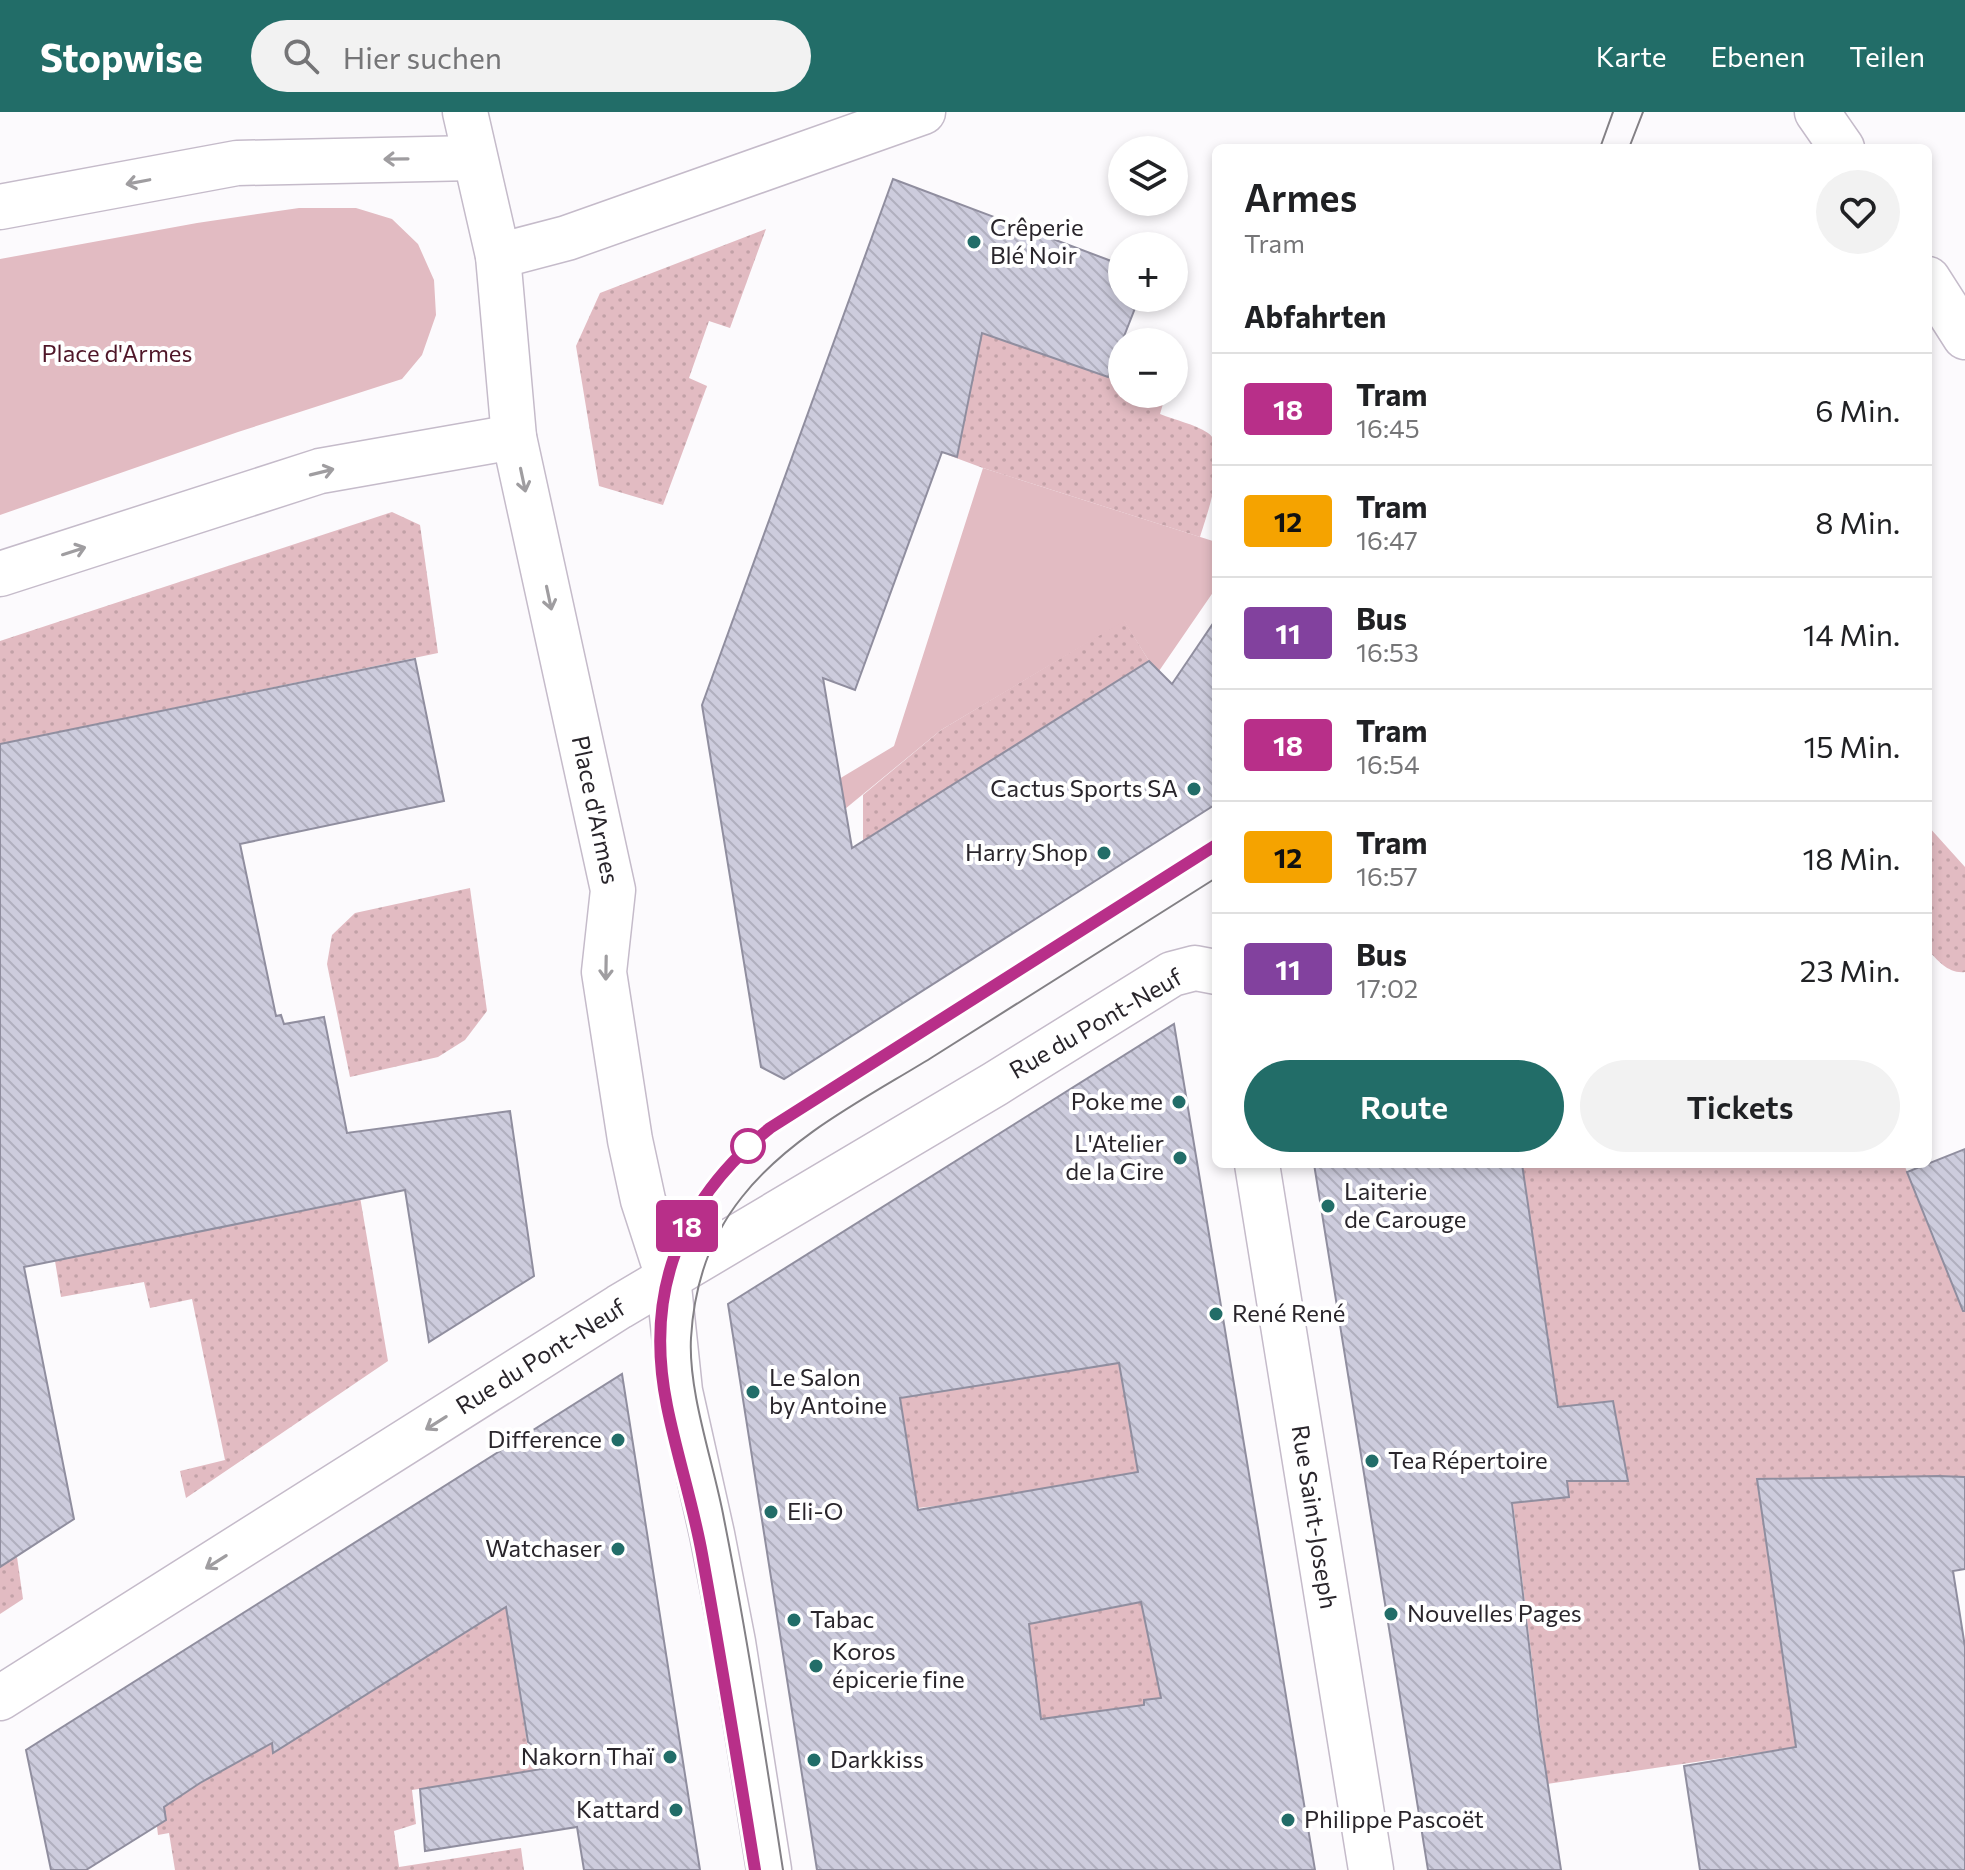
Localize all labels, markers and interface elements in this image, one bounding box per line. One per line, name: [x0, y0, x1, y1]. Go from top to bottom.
search box: [251, 20, 811, 92]
text: Stopwise: [40, 33, 203, 80]
icon: search: [279, 34, 323, 78]
text: Hier suchen: [343, 38, 502, 75]
text: Karte: [1596, 39, 1667, 73]
text: Ebenen: [1711, 39, 1805, 73]
text: Teilen: [1849, 39, 1925, 73]
map controls: [1108, 136, 1188, 408]
button: layers: [1108, 136, 1188, 216]
one-way arrow: [383, 151, 410, 167]
button: heart: [1816, 170, 1900, 254]
text: Armes: [1244, 173, 1357, 220]
one-way arrow: [125, 175, 151, 190]
place label: Crêperie Blé Noir: [990, 212, 1084, 269]
text: Tram: [1244, 227, 1305, 258]
button: +: [1108, 232, 1188, 312]
marker: Crêperie Blé Noir: [965, 233, 983, 251]
text: Abfahrten: [1244, 297, 1386, 334]
button: −: [1108, 328, 1188, 408]
park label: Place d'Armes: [42, 338, 192, 367]
text: Tram: [1356, 375, 1428, 412]
text: 6 Min.: [1815, 391, 1900, 428]
text: 18: [1273, 392, 1303, 426]
text: 16:45: [1356, 412, 1420, 443]
one-way arrow: [309, 463, 334, 478]
one-way arrow: [516, 466, 531, 492]
text: Tram: [1356, 487, 1428, 524]
text: 8 Min.: [1815, 503, 1900, 540]
text: 12: [1274, 504, 1302, 538]
text: 16:47: [1356, 524, 1418, 555]
one-way arrow: [62, 542, 87, 557]
one-way arrow: [542, 585, 557, 611]
text: Bus: [1356, 599, 1407, 636]
text: 14 Min.: [1803, 615, 1900, 652]
text: 11: [1275, 616, 1301, 650]
text: 16:53: [1356, 636, 1419, 667]
text: Tram: [1356, 711, 1428, 748]
text: 15 Min.: [1803, 727, 1900, 764]
text: 18: [1273, 728, 1303, 762]
street label: Place d'Armes: [567, 733, 626, 886]
text: 16:54: [1356, 748, 1420, 779]
place label: Cactus Sports SA: [990, 773, 1178, 802]
marker: Cactus Sports SA: [1185, 780, 1203, 798]
text: Tram: [1356, 823, 1428, 860]
place label: Harry Shop: [965, 837, 1088, 866]
text: 18 Min.: [1803, 839, 1900, 876]
text: 12: [1274, 840, 1302, 874]
marker: Harry Shop: [1095, 844, 1113, 862]
text: 16:57: [1356, 860, 1418, 891]
text: Bus: [1356, 935, 1407, 972]
text: 23 Min.: [1800, 951, 1900, 988]
text: 11: [1275, 952, 1301, 986]
one-way arrow: [598, 954, 613, 981]
street label: Rue du Pont-Neuf: [1004, 961, 1187, 1084]
text: 17:02: [1356, 972, 1418, 1003]
button: Route: [1244, 1060, 1564, 1152]
button: Tickets: [1580, 1060, 1900, 1152]
place label: Poke me: [1071, 1086, 1163, 1115]
marker: Poke me: [1170, 1093, 1188, 1111]
place label: L'Atelier de la Cire: [1065, 1128, 1164, 1185]
unlabelled marker: [731, 1129, 765, 1163]
marker: L'Atelier de la Cire: [1171, 1149, 1189, 1167]
place label: Laiterie de Carouge: [1344, 1176, 1466, 1233]
marker: Laiterie de Carouge: [1319, 1197, 1337, 1215]
line badge: 18: [651, 1200, 723, 1252]
text: 18: [672, 1209, 702, 1243]
street label: Rue du Pont-Neuf: [450, 1292, 631, 1420]
place label: René René: [1232, 1298, 1345, 1327]
marker: René René: [1207, 1305, 1225, 1323]
place label: Le Salon by Antoine: [769, 1362, 887, 1419]
marker: Le Salon by Antoine: [744, 1383, 762, 1401]
one-way arrow: [425, 1416, 448, 1432]
street label: Rue Saint-Joseph: [1287, 1423, 1344, 1611]
place label: Difference: [488, 1424, 602, 1453]
marker: Difference: [609, 1431, 627, 1449]
place label: Tea Répertoire: [1388, 1445, 1548, 1474]
marker: Tea Répertoire: [1363, 1452, 1381, 1470]
place label: Eli-O: [787, 1496, 843, 1525]
marker: Eli-O: [762, 1503, 780, 1521]
place label: Watchaser: [485, 1533, 602, 1562]
marker: Watchaser: [609, 1540, 627, 1558]
one-way arrow: [205, 1555, 228, 1571]
place label: Nouvelles Pages: [1407, 1598, 1582, 1627]
place label: Tabac: [810, 1604, 874, 1633]
marker: Nouvelles Pages: [1382, 1605, 1400, 1623]
marker: Tabac: [785, 1611, 803, 1629]
place label: Koros épicerie fine: [832, 1636, 965, 1693]
marker: Koros épicerie fine: [807, 1657, 825, 1675]
place label: Nakorn Thaï: [521, 1741, 655, 1770]
place label: Darkkiss: [830, 1744, 924, 1773]
marker: Nakorn Thaï: [661, 1748, 679, 1766]
marker: Darkkiss: [805, 1751, 823, 1769]
place label: Kattard: [576, 1794, 660, 1823]
marker: Kattard: [667, 1801, 685, 1819]
place label: Philippe Pascoët: [1304, 1804, 1484, 1833]
marker: Philippe Pascoët: [1279, 1811, 1297, 1829]

